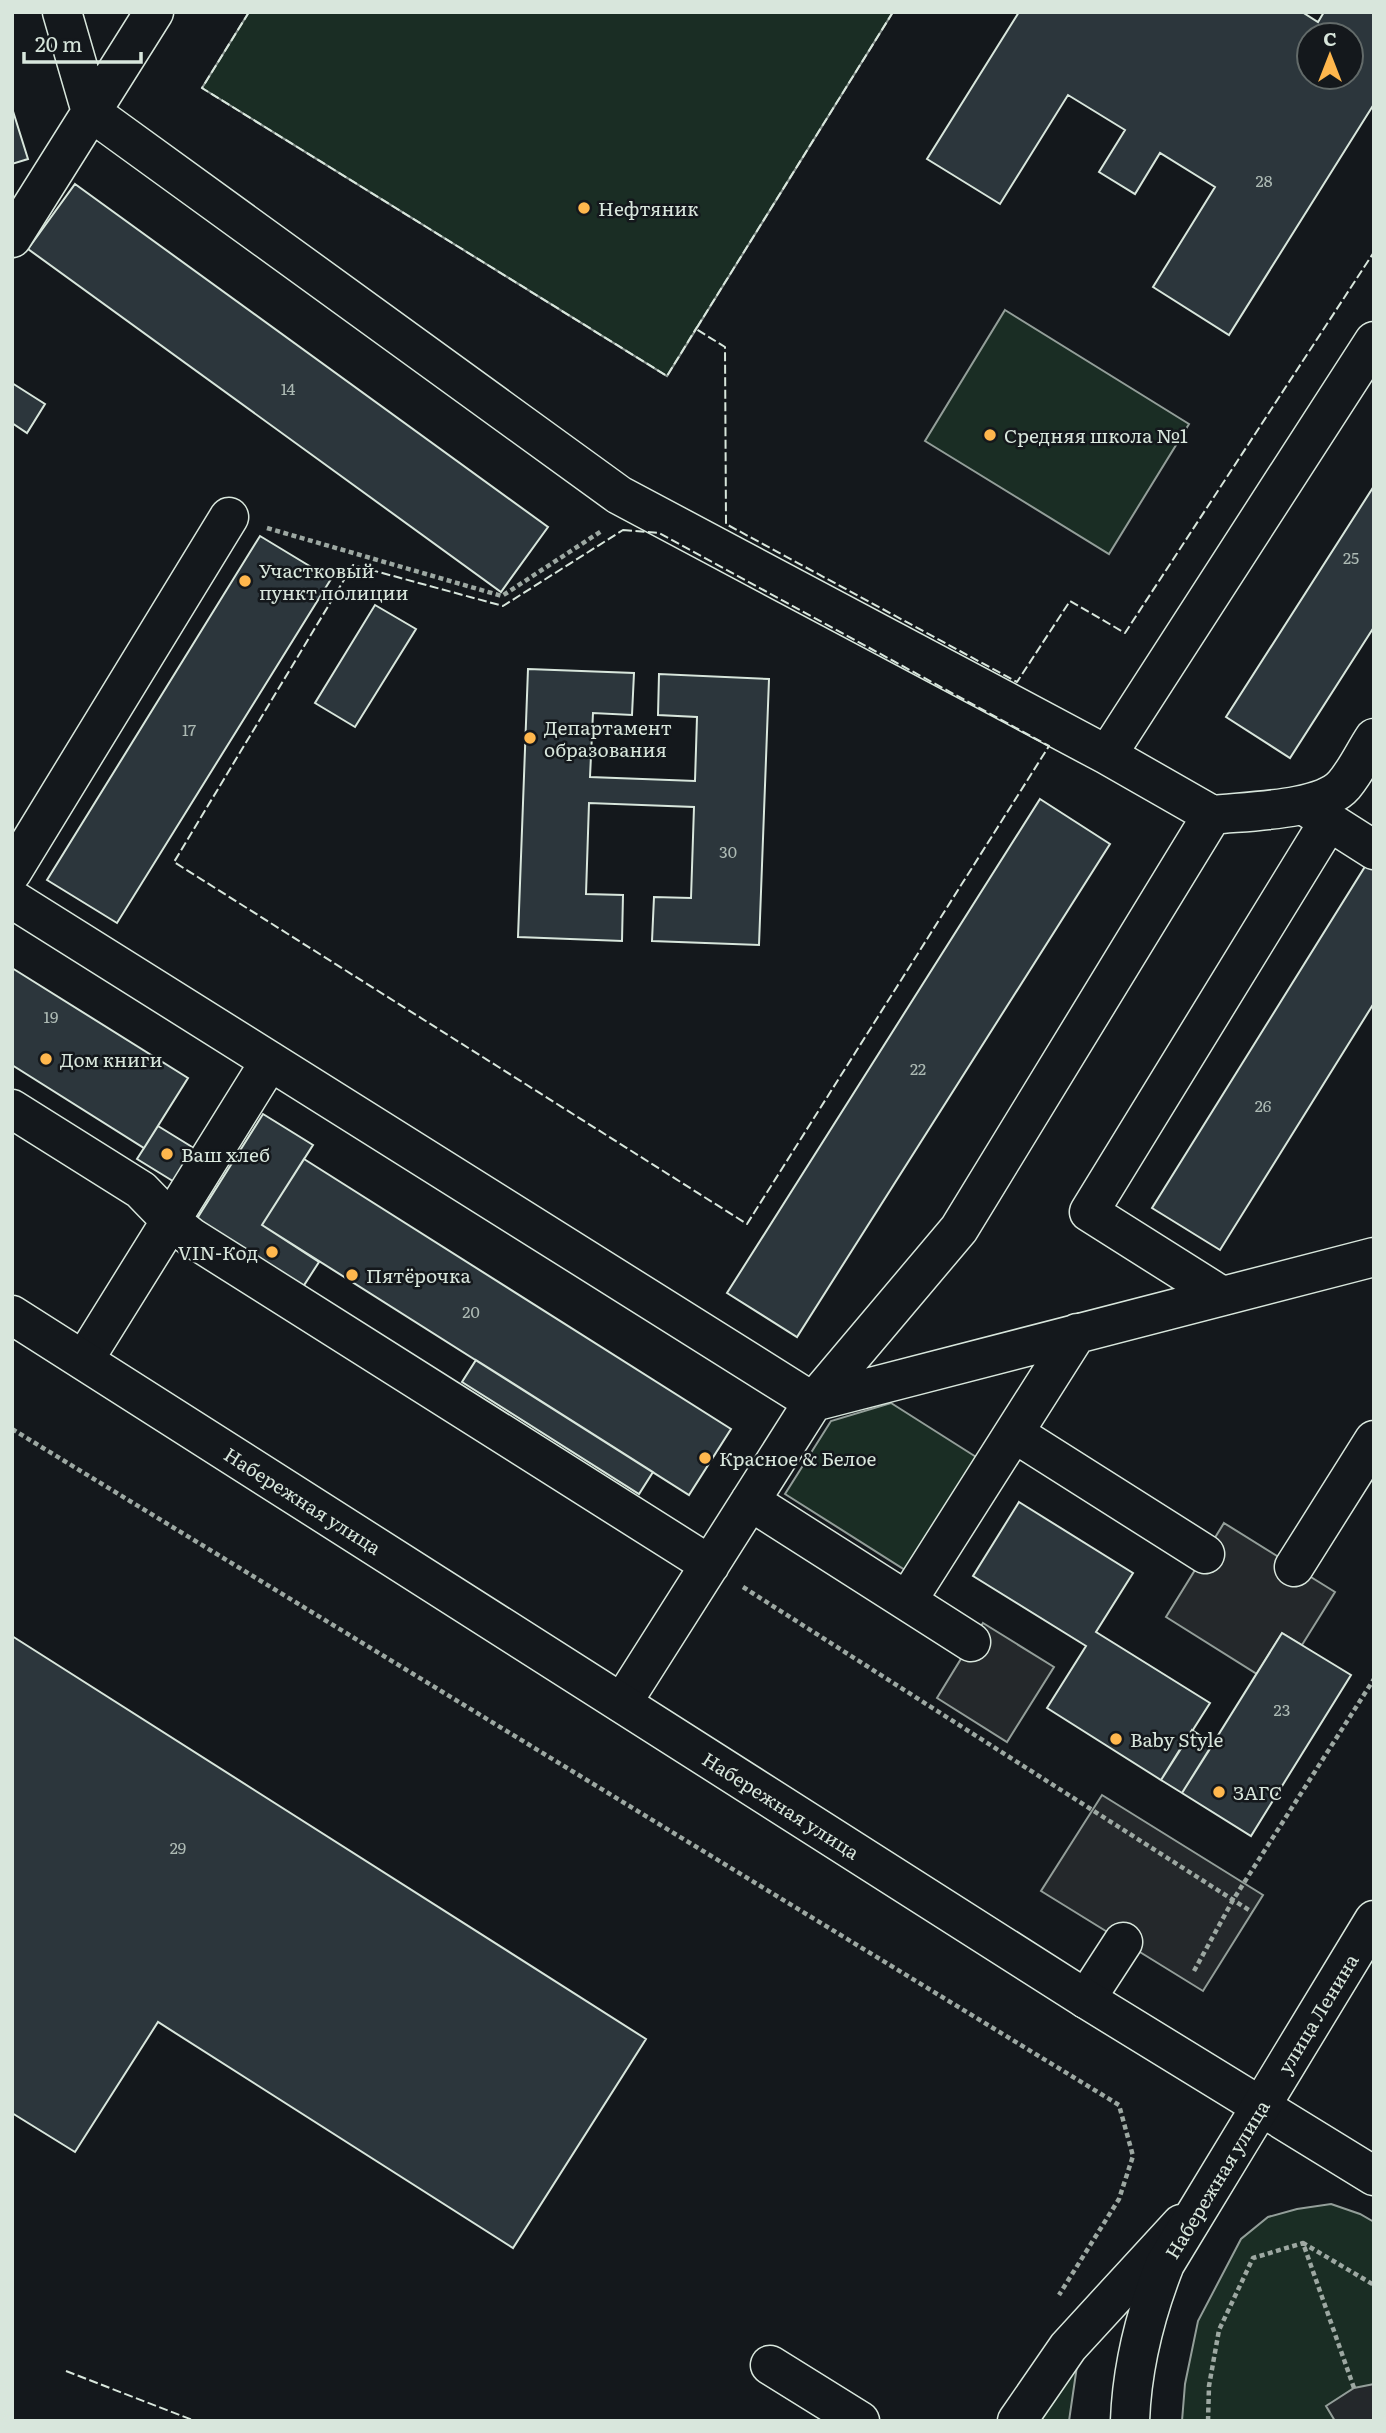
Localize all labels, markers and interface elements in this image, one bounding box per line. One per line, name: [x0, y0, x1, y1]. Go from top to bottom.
scale bar: [24, 21, 142, 65]
north arrow: [1295, 21, 1365, 91]
text: С: [1323, 24, 1337, 52]
text: 20 m: [35, 27, 82, 58]
house number: 28: [1256, 168, 1273, 192]
place label: Нефтяник: [598, 194, 699, 222]
marker: Нефтяник: [576, 200, 592, 216]
house number: 14: [281, 376, 296, 400]
place label: Средняя школа №1: [1004, 421, 1188, 449]
marker: Средняя школа №1: [982, 427, 998, 443]
house number: 25: [1343, 545, 1359, 569]
place label: Участковый пункт полиции: [259, 556, 408, 606]
marker: Участковый пункт полиции: [237, 573, 253, 589]
place label: Департамент образования: [544, 713, 672, 763]
house number: 17: [182, 717, 196, 741]
marker: Департамент образования: [522, 730, 538, 746]
house number: 30: [719, 839, 737, 863]
house number: 19: [44, 1004, 58, 1028]
place label: Дом книги: [60, 1045, 163, 1073]
marker: Дом книги: [38, 1051, 54, 1067]
house number: 22: [910, 1056, 926, 1080]
house number: 26: [1255, 1093, 1272, 1117]
place label: Ваш хлеб: [181, 1140, 270, 1168]
marker: Ваш хлеб: [159, 1146, 175, 1162]
place label: VIN-Код: [178, 1238, 258, 1266]
marker: VIN-Код: [264, 1244, 280, 1260]
place label: Пятёрочка: [366, 1261, 471, 1289]
marker: Пятёрочка: [344, 1267, 360, 1283]
house number: 20: [462, 1299, 480, 1323]
street label: Набережная улица: [219, 1440, 388, 1561]
place label: Красное & Белое: [719, 1444, 877, 1472]
marker: Красное & Белое: [697, 1450, 713, 1466]
house number: 23: [1274, 1697, 1290, 1721]
place label: Baby Style: [1130, 1725, 1224, 1753]
marker: Baby Style: [1108, 1731, 1124, 1747]
street label: Набережная улица: [697, 1744, 866, 1866]
place label: ЗАГС: [1233, 1778, 1282, 1806]
marker: ЗАГС: [1211, 1784, 1227, 1800]
house number: 29: [170, 1835, 186, 1859]
street label: улица Ленина: [1270, 1947, 1365, 2078]
street label: Набережная улица: [1158, 2094, 1276, 2264]

